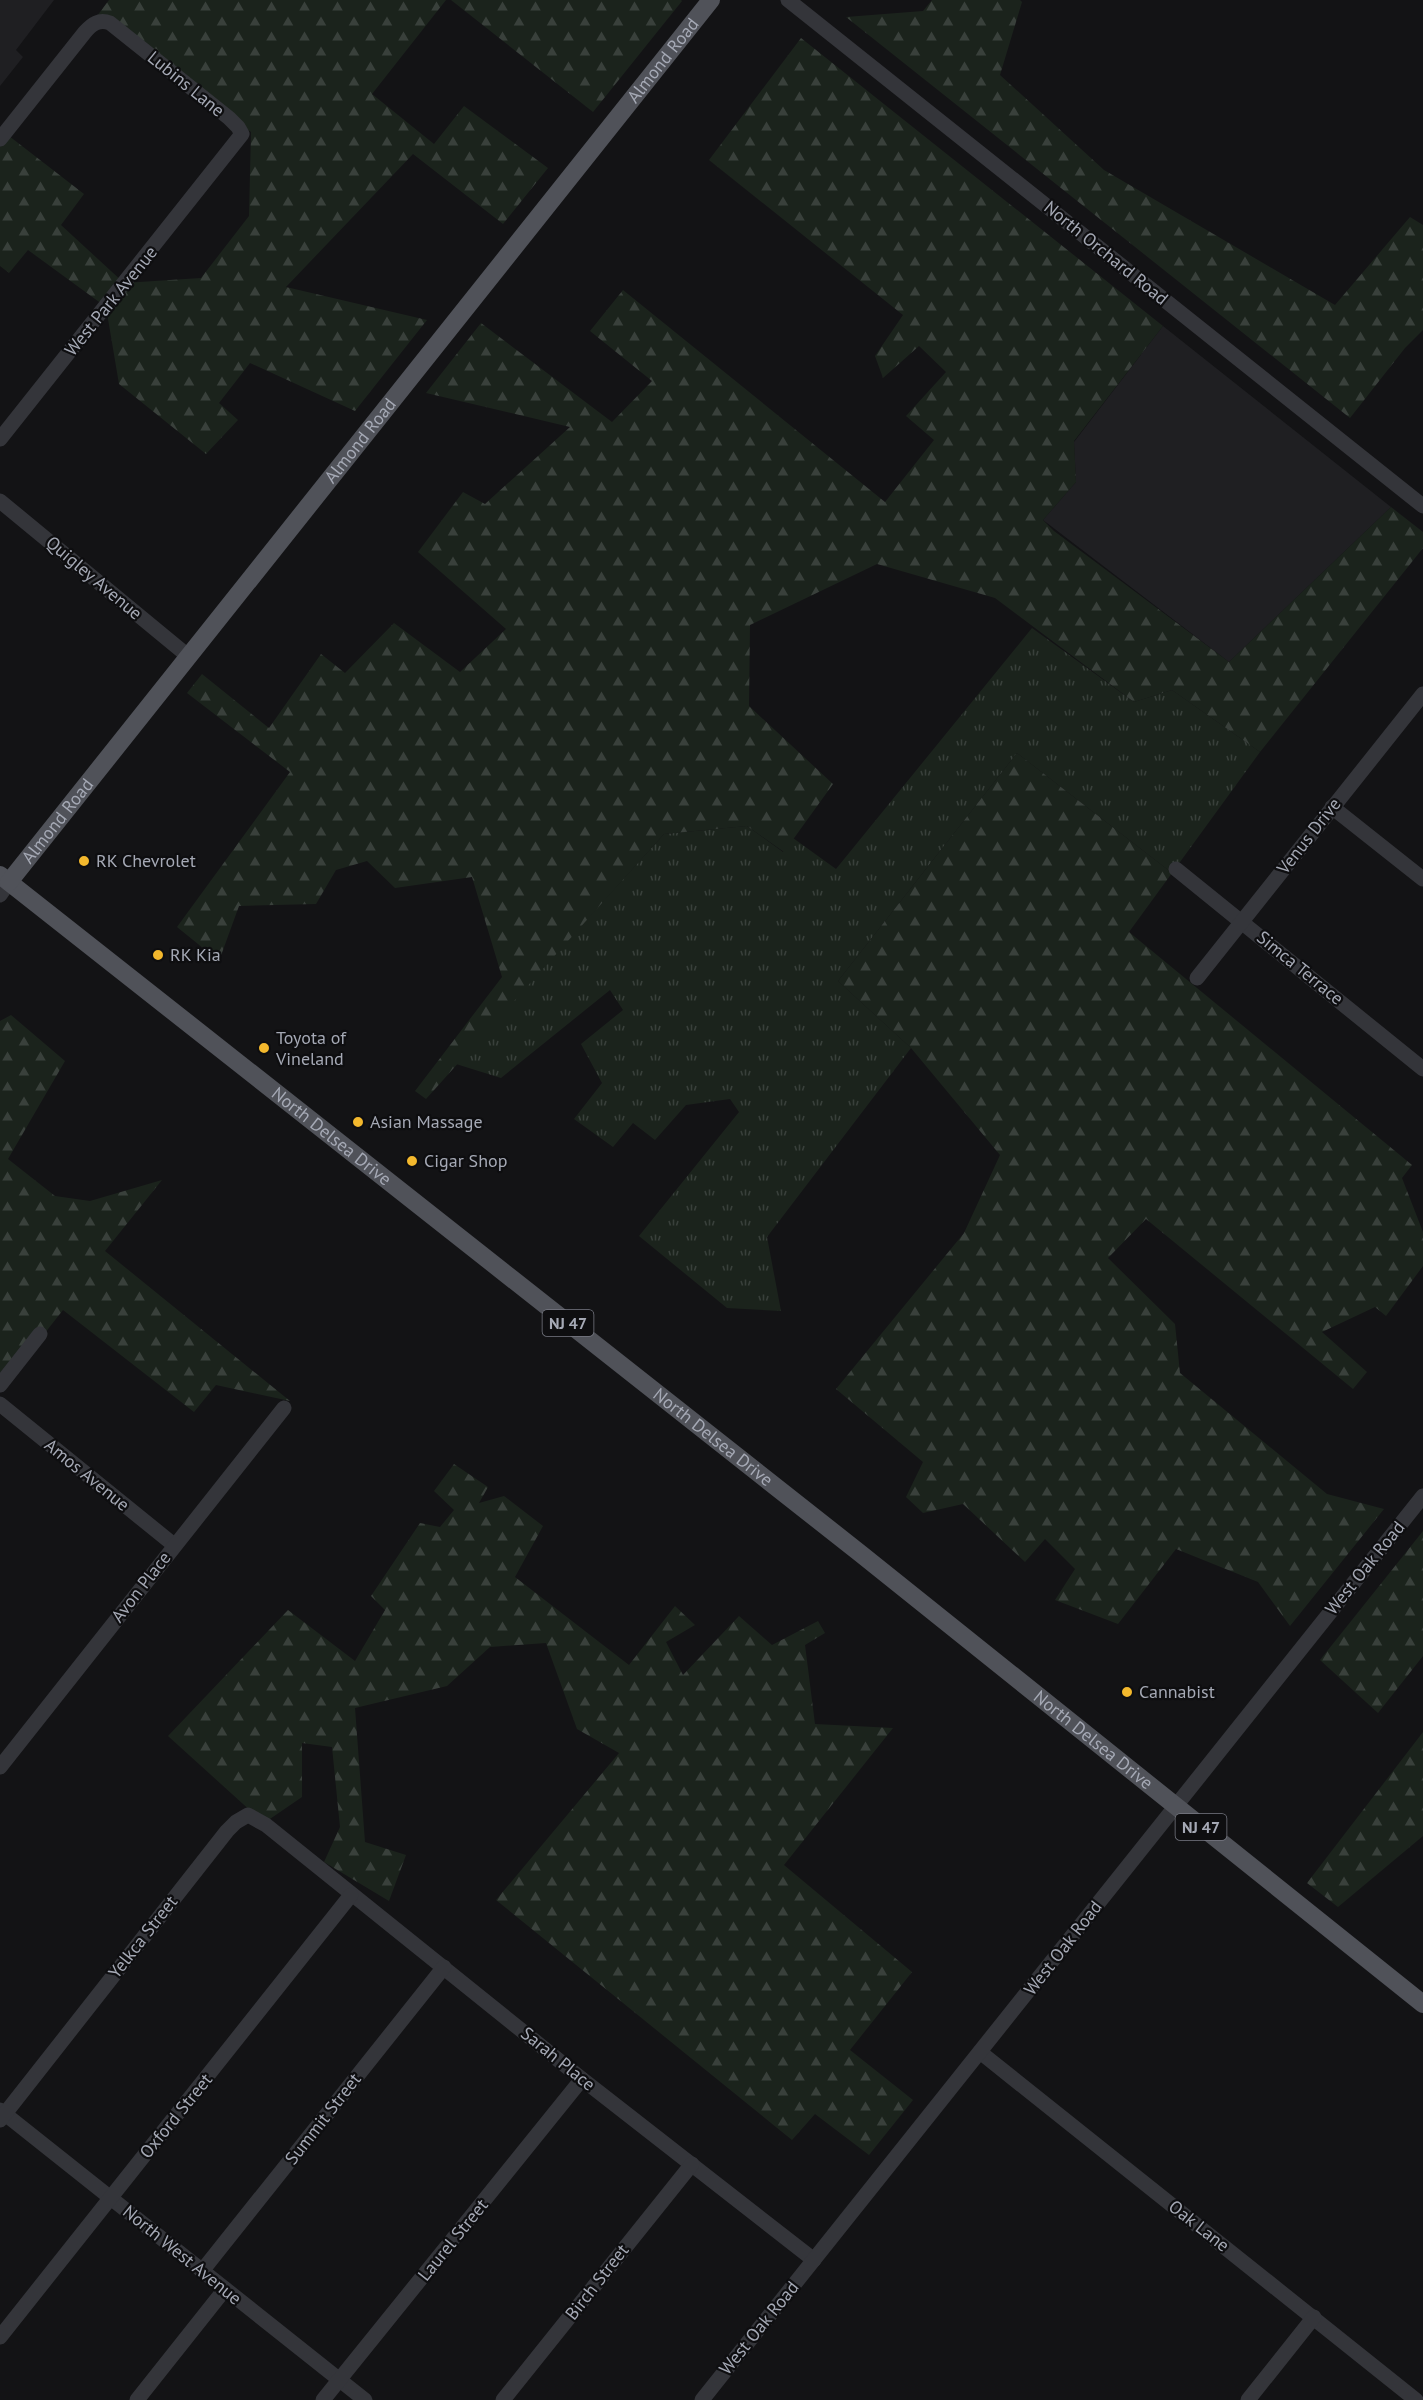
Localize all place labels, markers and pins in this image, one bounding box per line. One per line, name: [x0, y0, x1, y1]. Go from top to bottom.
place label: RK Chevrolet: [96, 849, 196, 872]
marker: RK Chevrolet: [77, 854, 91, 868]
place label: RK Kia: [170, 943, 221, 966]
marker: RK Kia: [151, 948, 165, 962]
place label: Toyota of Vineland: [275, 1026, 347, 1070]
marker: Toyota of Vineland: [257, 1041, 271, 1055]
place label: Asian Massage: [370, 1110, 483, 1133]
marker: Asian Massage: [351, 1115, 365, 1129]
place label: Cigar Shop: [424, 1149, 507, 1172]
marker: Cigar Shop: [405, 1154, 419, 1168]
place label: Cannabist: [1139, 1680, 1215, 1703]
marker: Cannabist: [1120, 1685, 1134, 1699]

